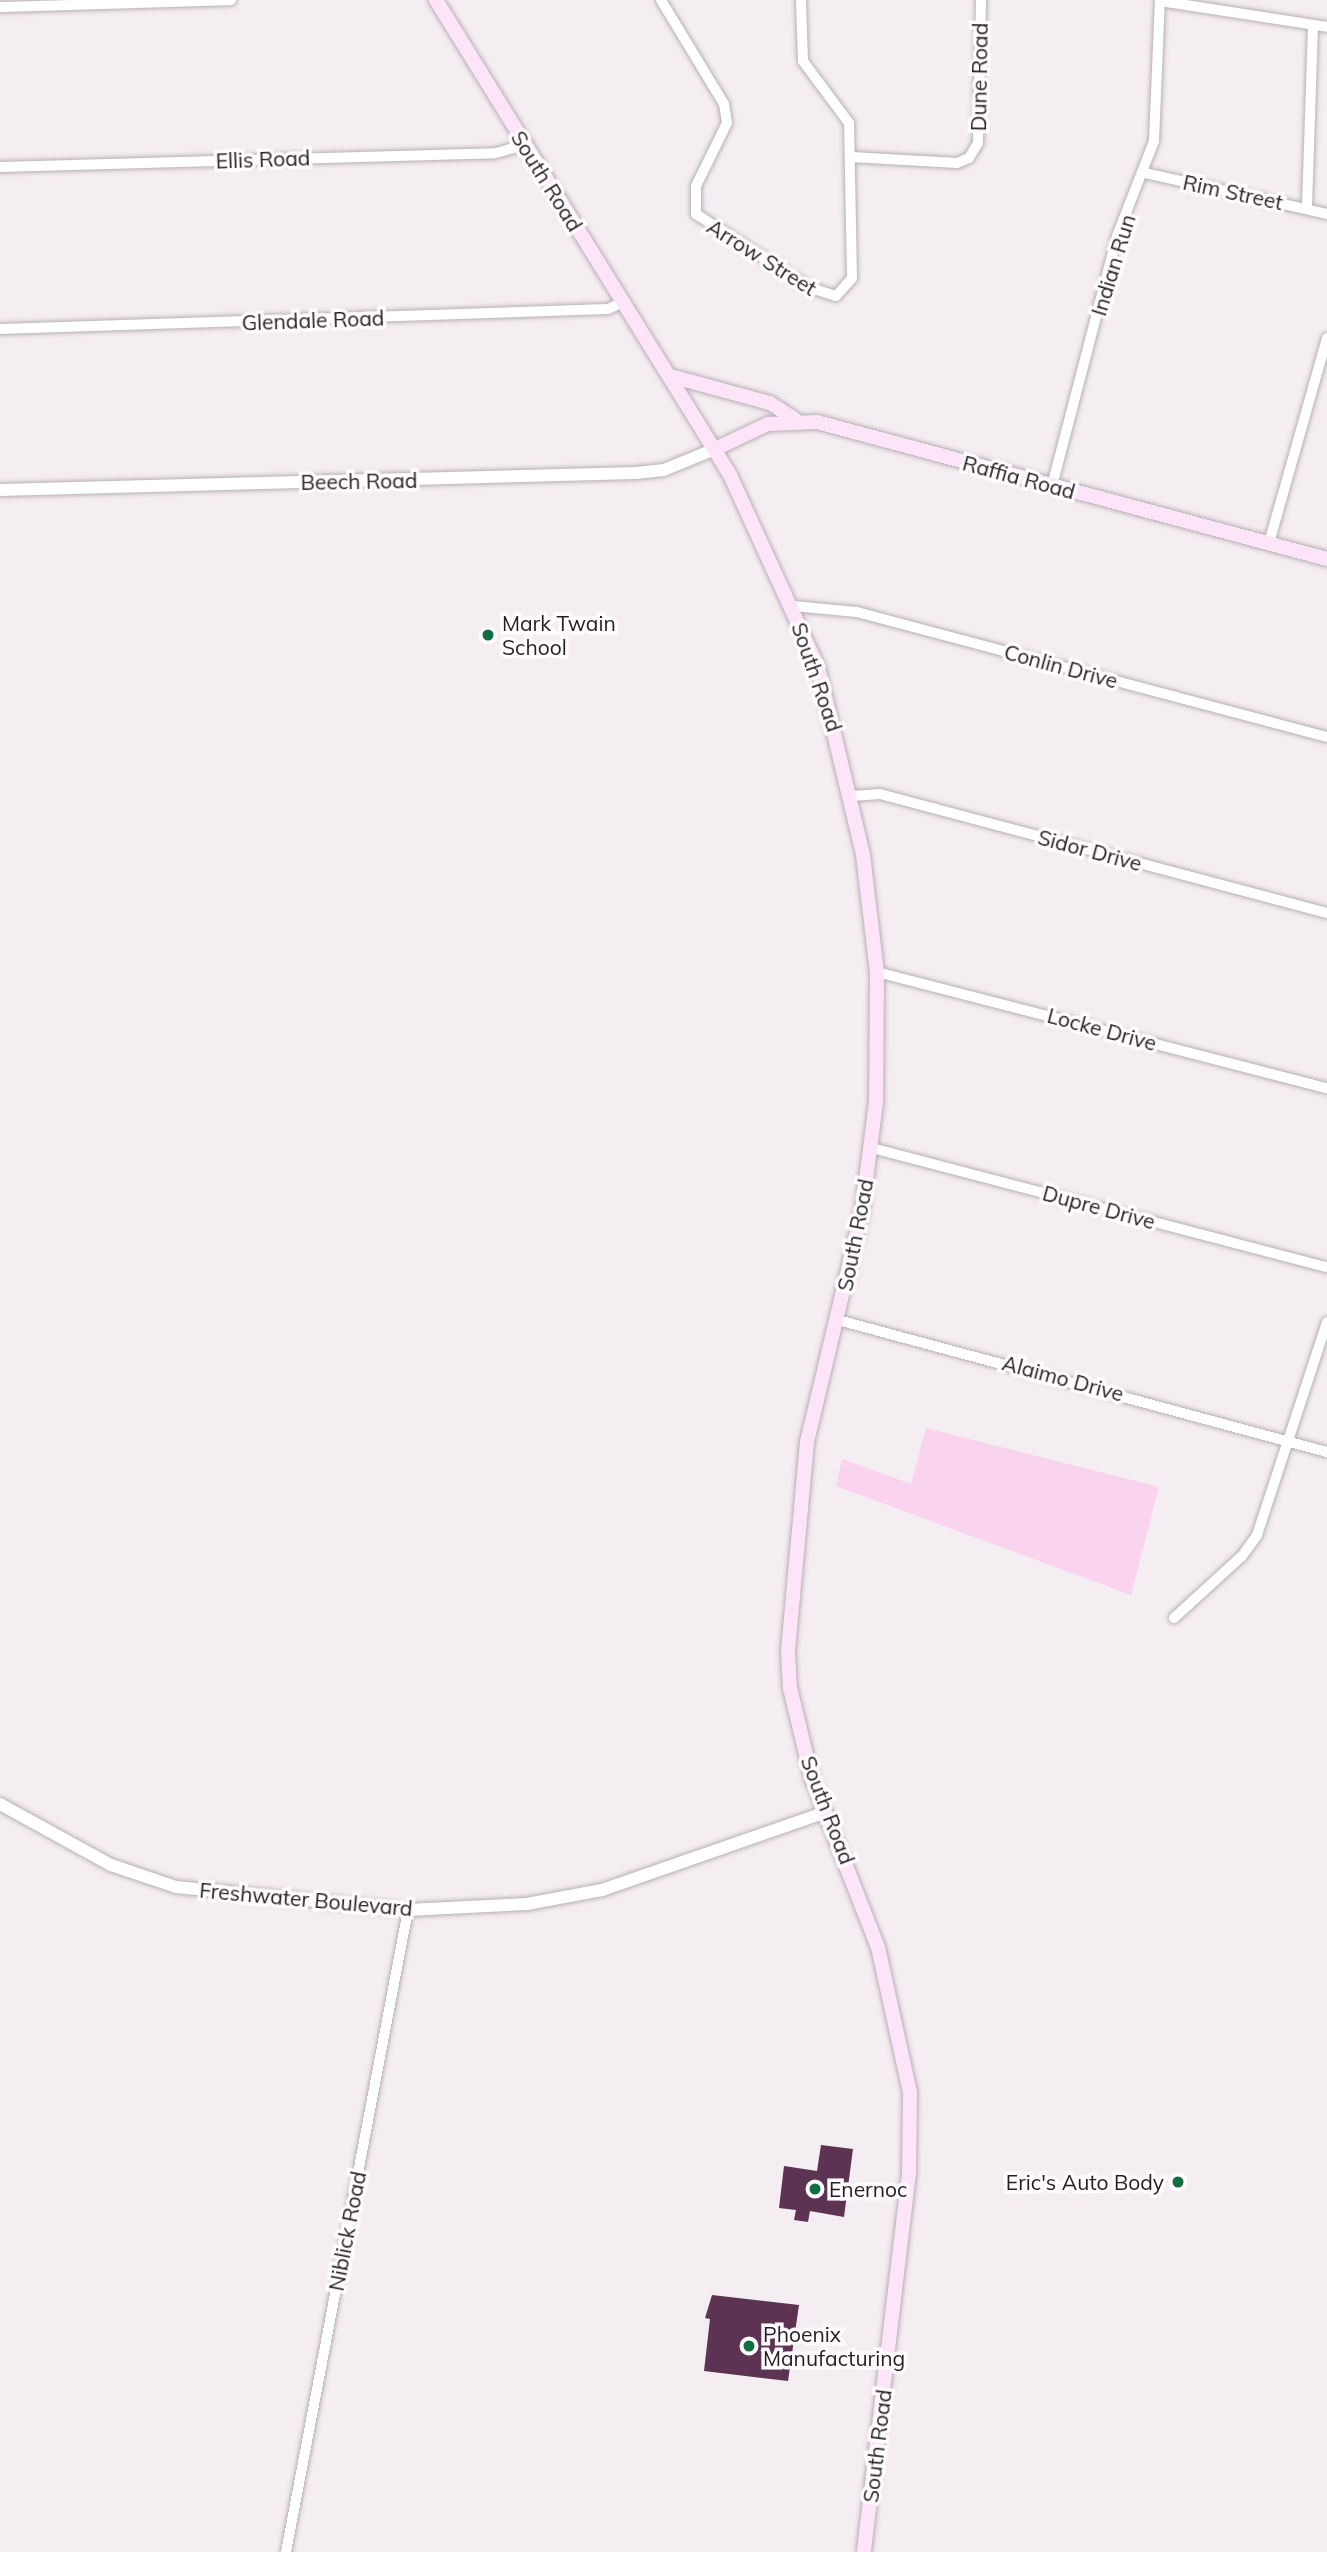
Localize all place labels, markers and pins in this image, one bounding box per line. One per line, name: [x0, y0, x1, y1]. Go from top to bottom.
place label: Mark Twain School: [502, 610, 616, 660]
marker: Mark Twain School: [480, 627, 496, 643]
place label: Eric's Auto Body: [1006, 2169, 1164, 2195]
marker: Eric's Auto Body: [1170, 2174, 1186, 2190]
place label: Enernoc: [829, 2176, 907, 2202]
marker: Enernoc: [807, 2181, 823, 2197]
place label: Phoenix Manufacturing: [763, 2321, 905, 2371]
marker: Phoenix Manufacturing: [741, 2338, 757, 2354]

